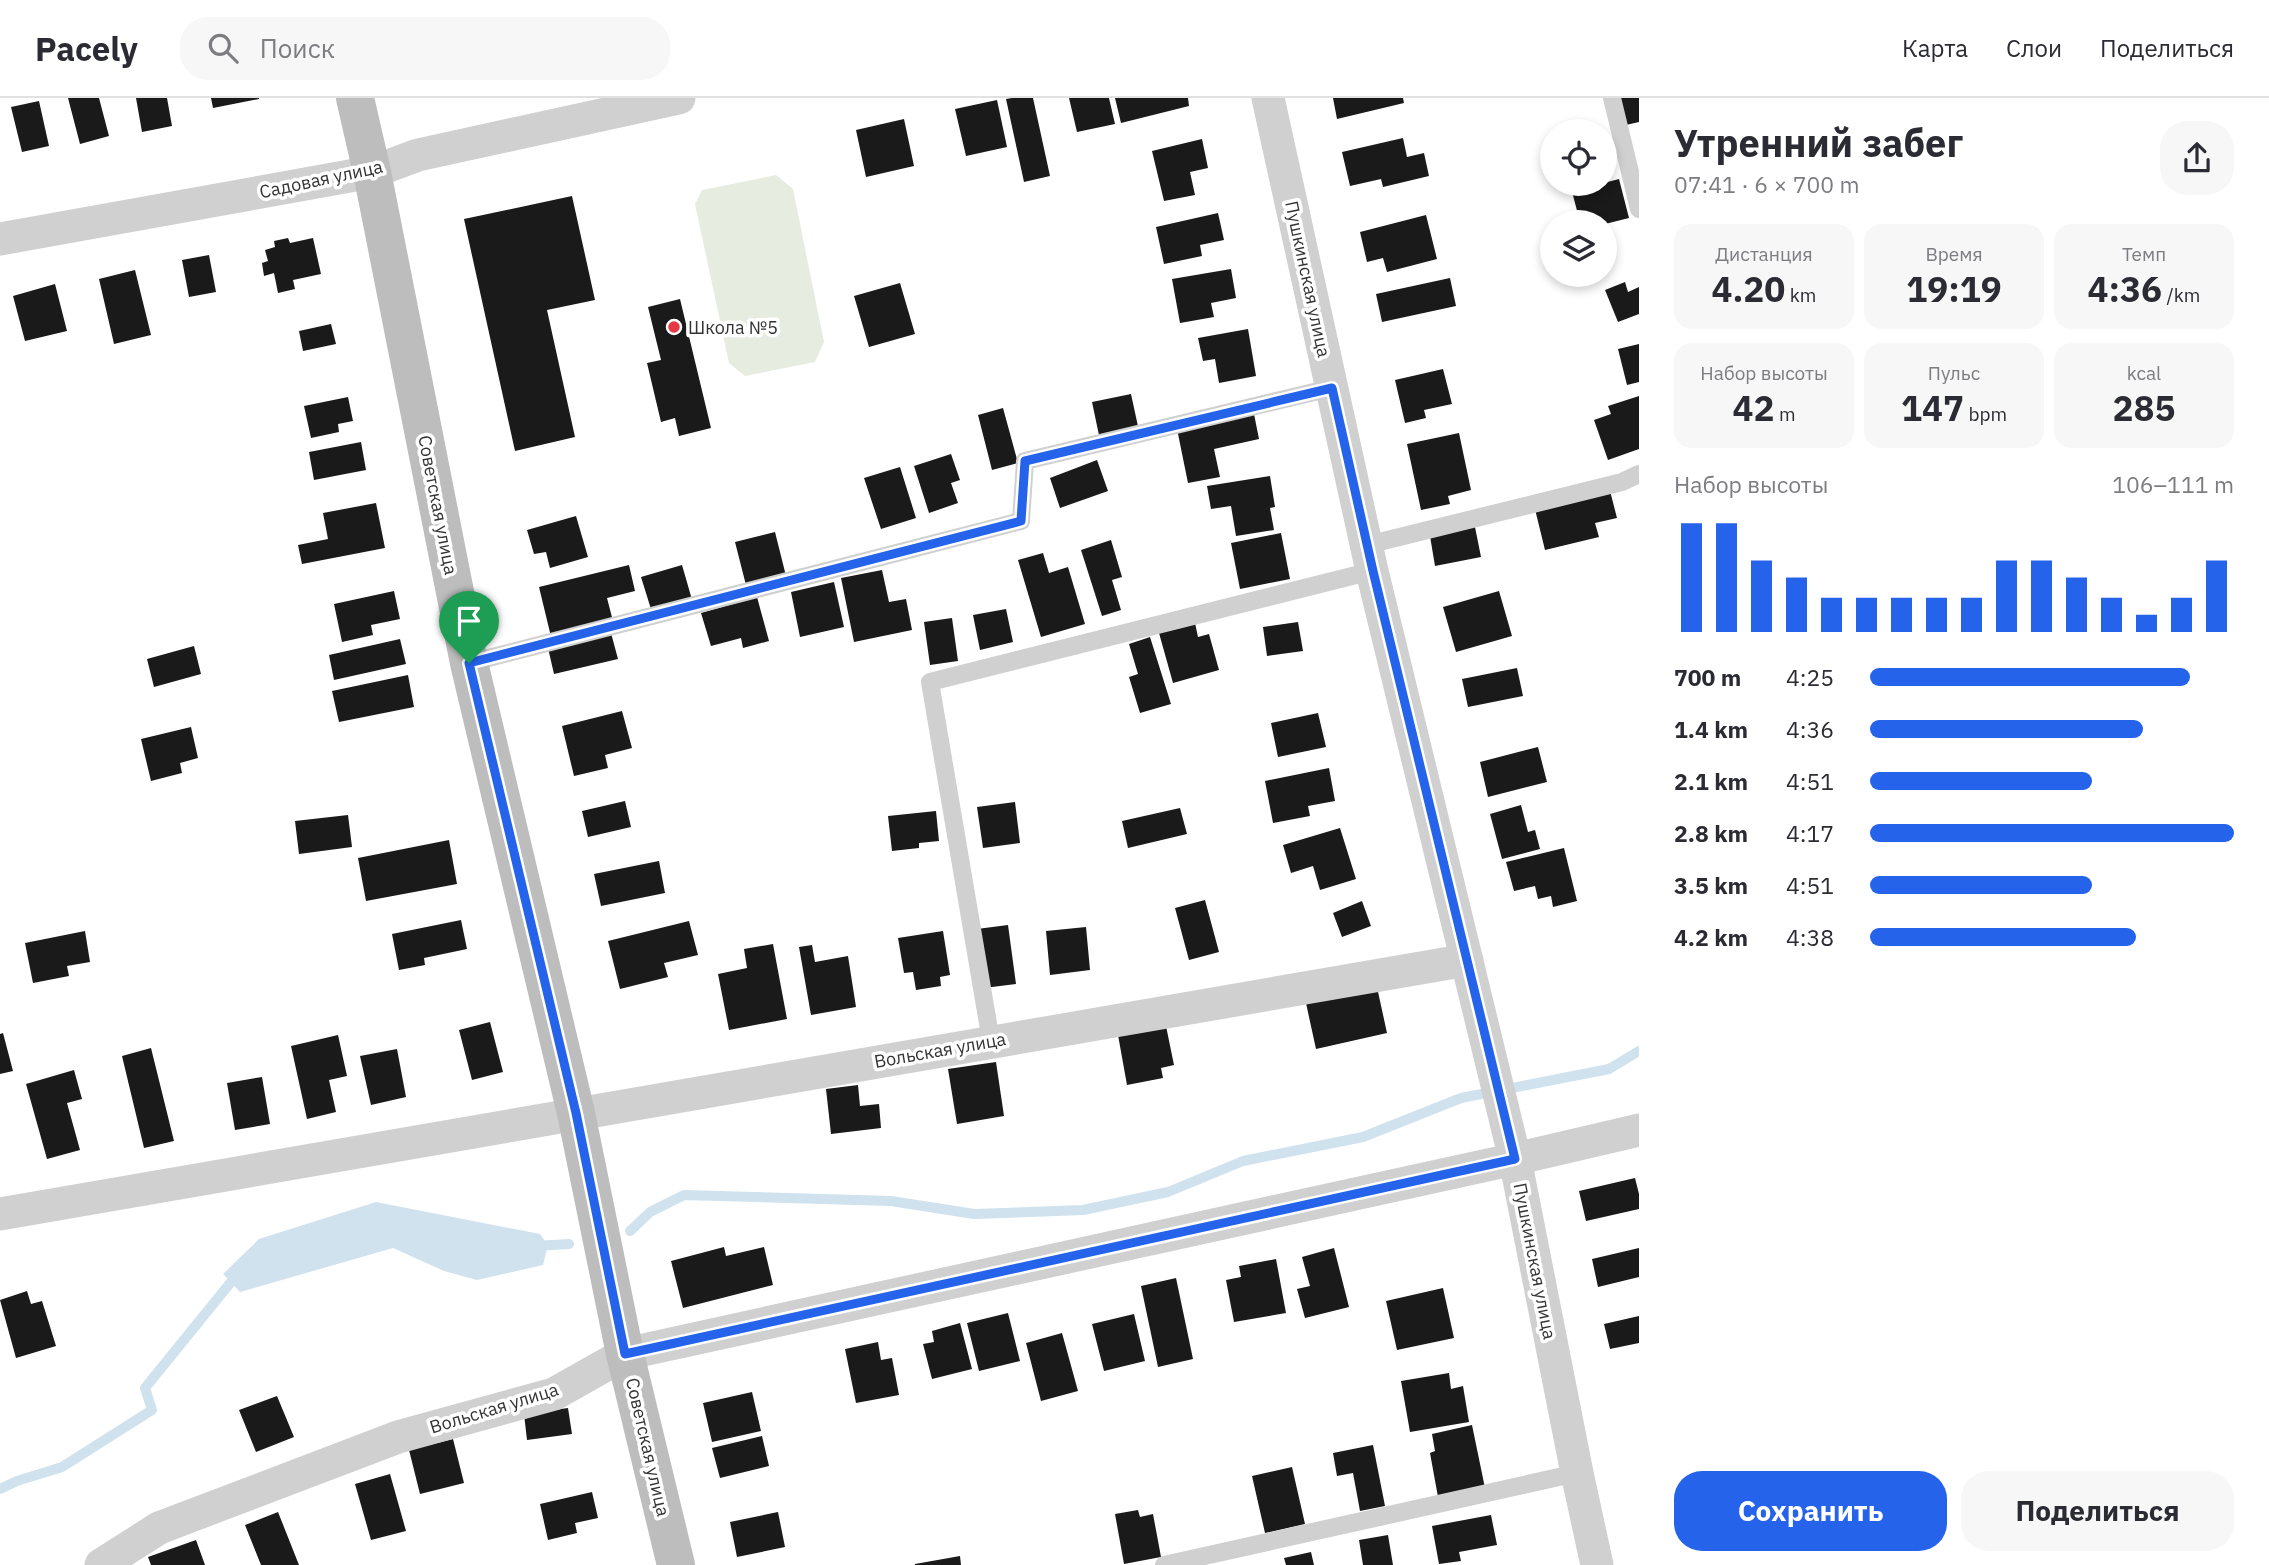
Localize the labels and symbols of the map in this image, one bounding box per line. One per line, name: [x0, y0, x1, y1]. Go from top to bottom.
street label: Садовая улица: [257, 155, 385, 203]
street label: Пушкинская улица: [1280, 199, 1336, 360]
place label: Школа №5: [688, 316, 778, 339]
marker: Школа №5: [666, 319, 682, 335]
street label: Советская улица: [413, 433, 463, 577]
pin: [439, 591, 499, 663]
street label: Вольская улица: [872, 1027, 1008, 1073]
street label: Пушкинская улица: [1509, 1181, 1562, 1342]
street label: Советская улица: [621, 1376, 675, 1519]
street label: Вольская улица: [427, 1377, 562, 1439]

